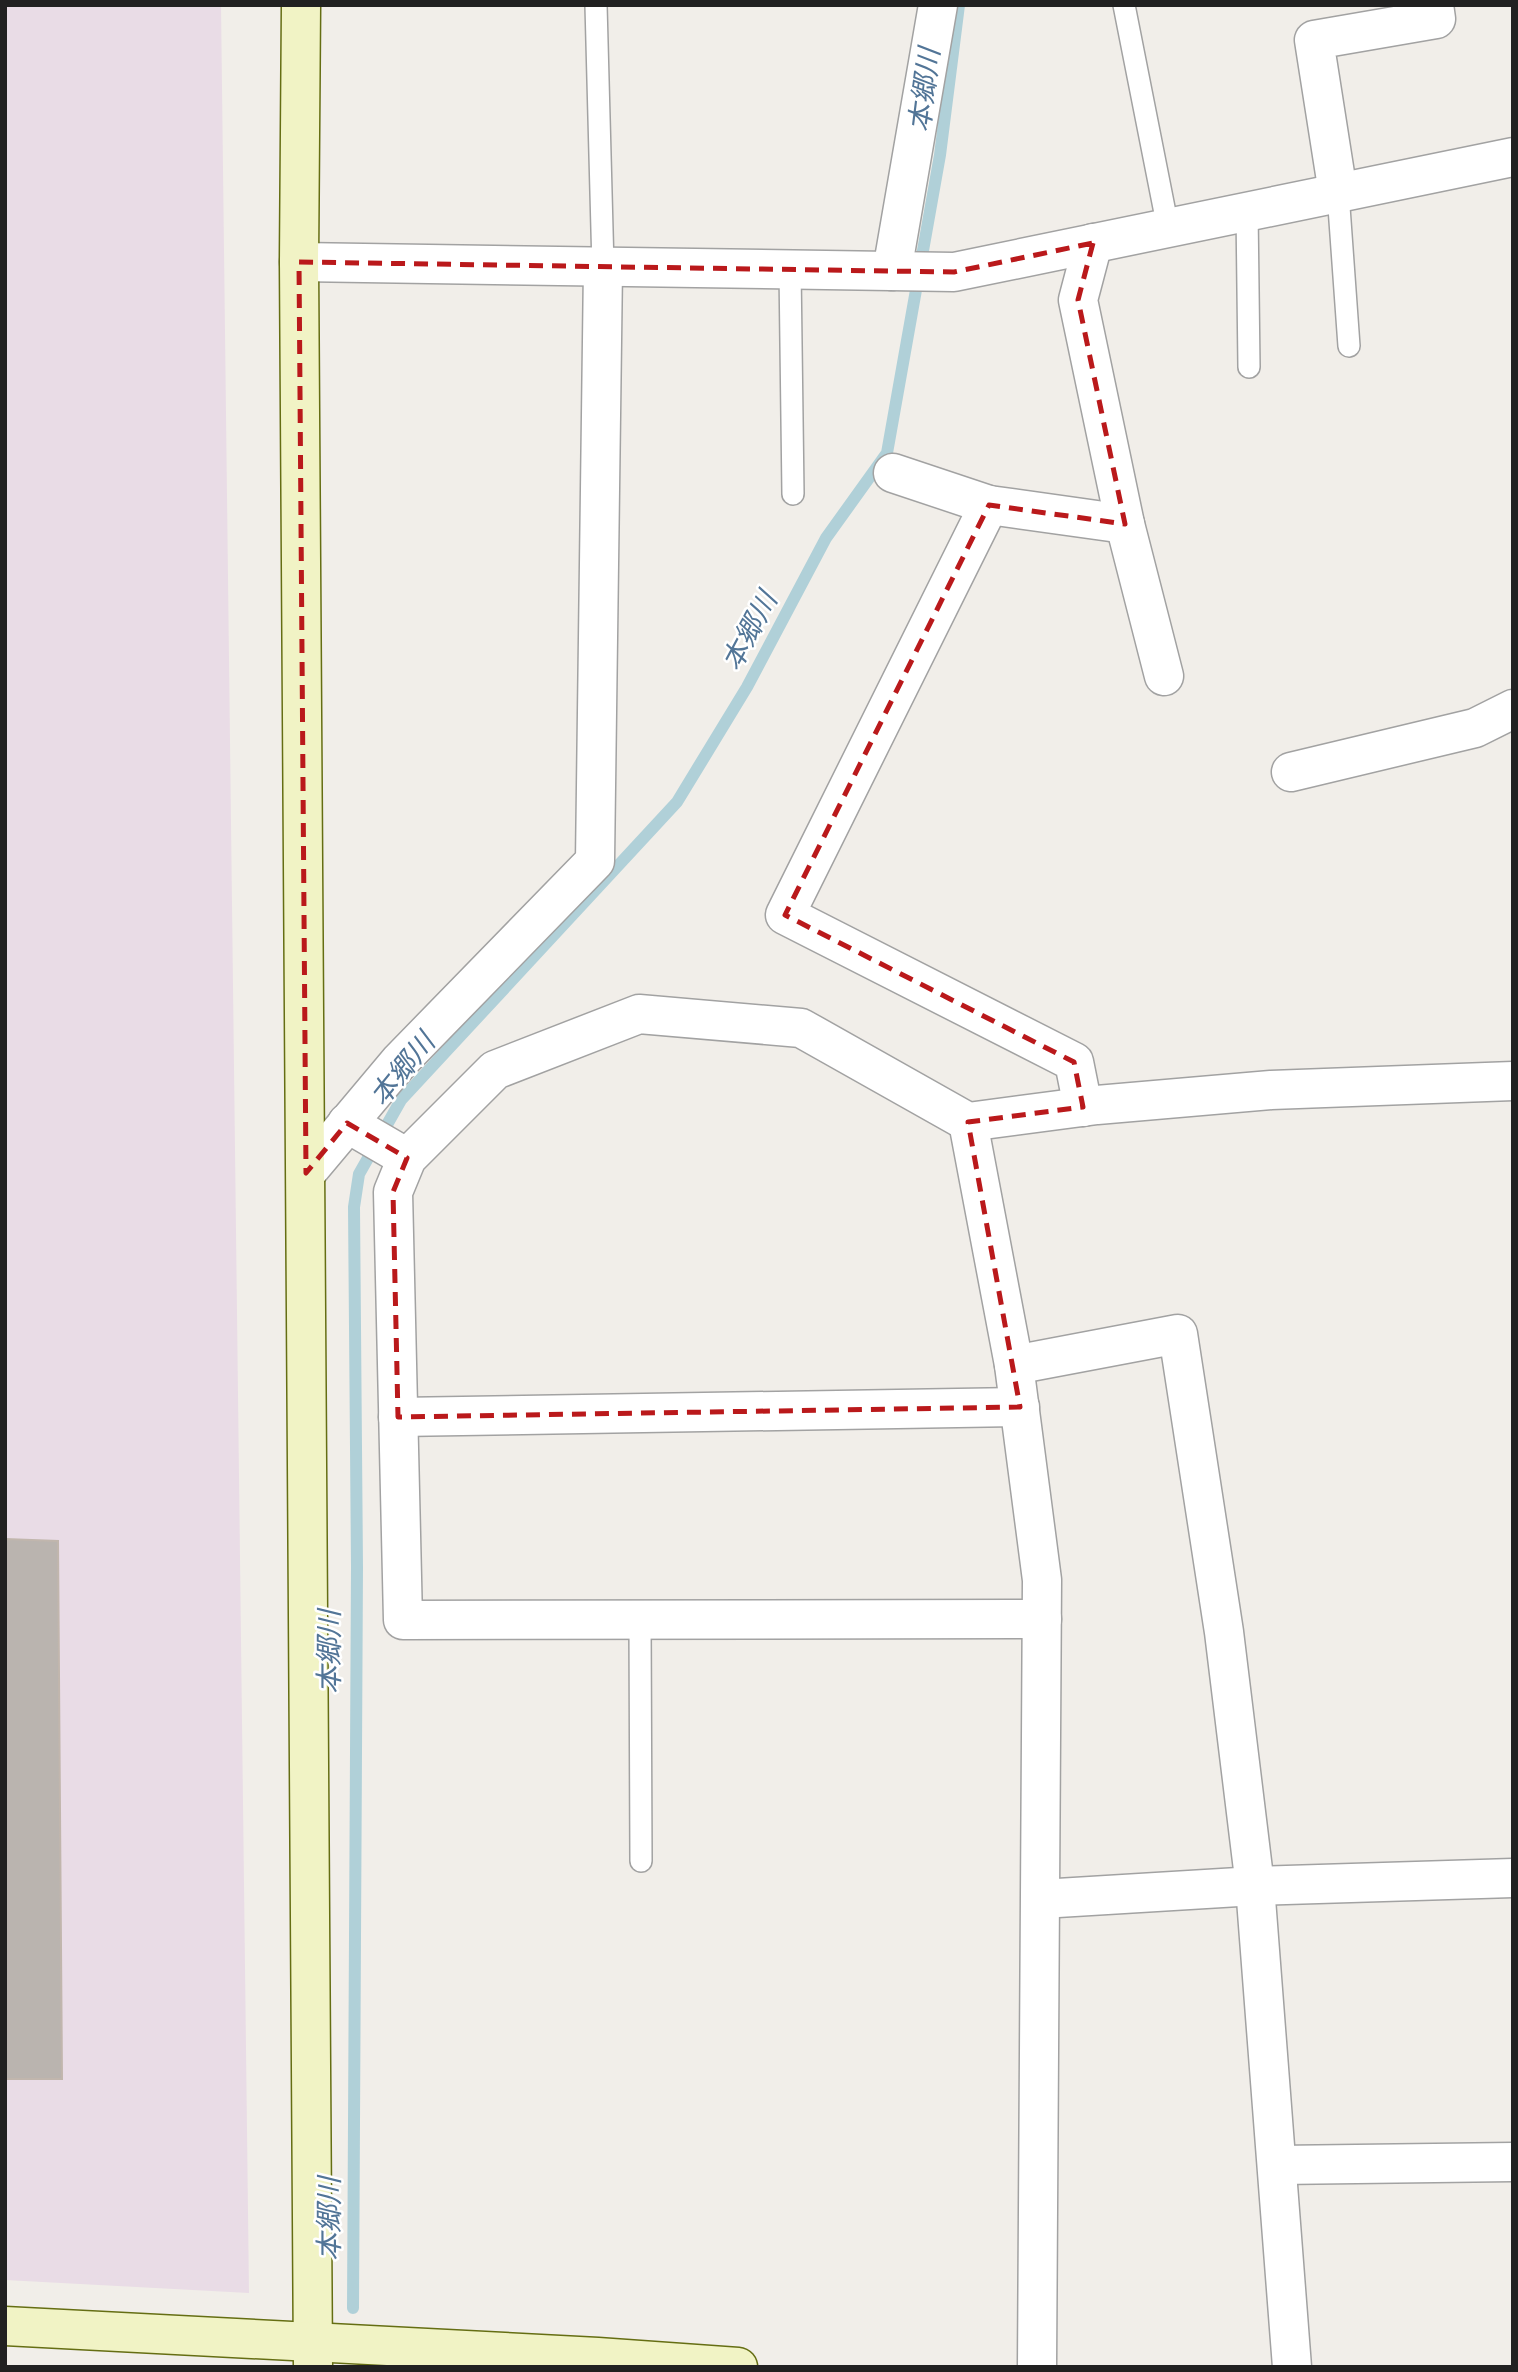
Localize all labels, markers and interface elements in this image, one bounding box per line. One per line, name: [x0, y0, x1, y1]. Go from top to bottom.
water label: 本郷川: [902, 43, 946, 134]
water label: 本郷川: [714, 583, 785, 676]
water label: 本郷川: [362, 1023, 444, 1112]
water label: 本郷川: [312, 1607, 346, 1694]
water label: 本郷川: [312, 2174, 346, 2261]

